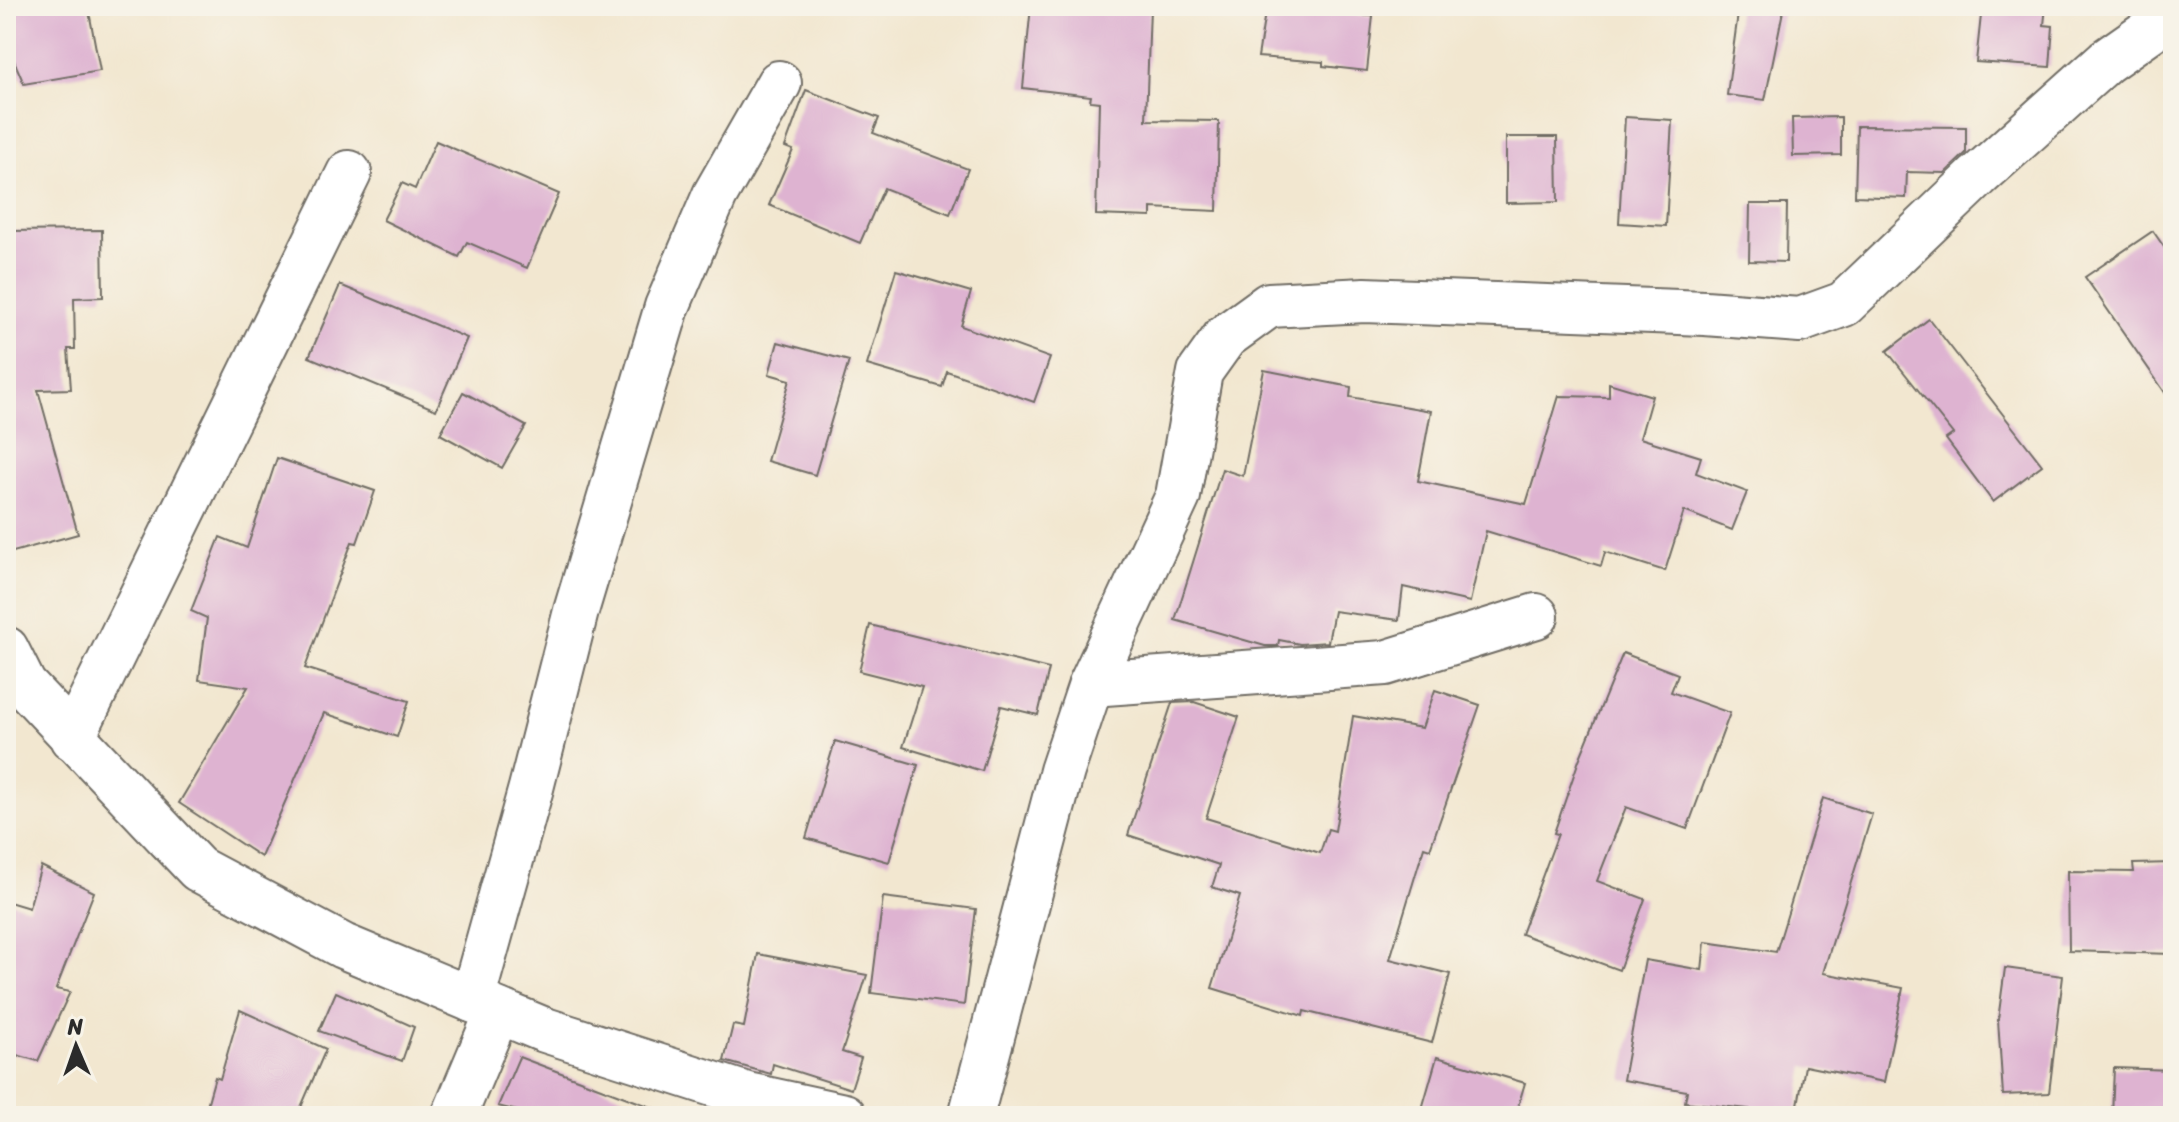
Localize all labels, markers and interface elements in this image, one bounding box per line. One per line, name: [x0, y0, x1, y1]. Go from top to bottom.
north arrow: [36, 1006, 116, 1086]
text: N: [66, 1007, 84, 1046]

